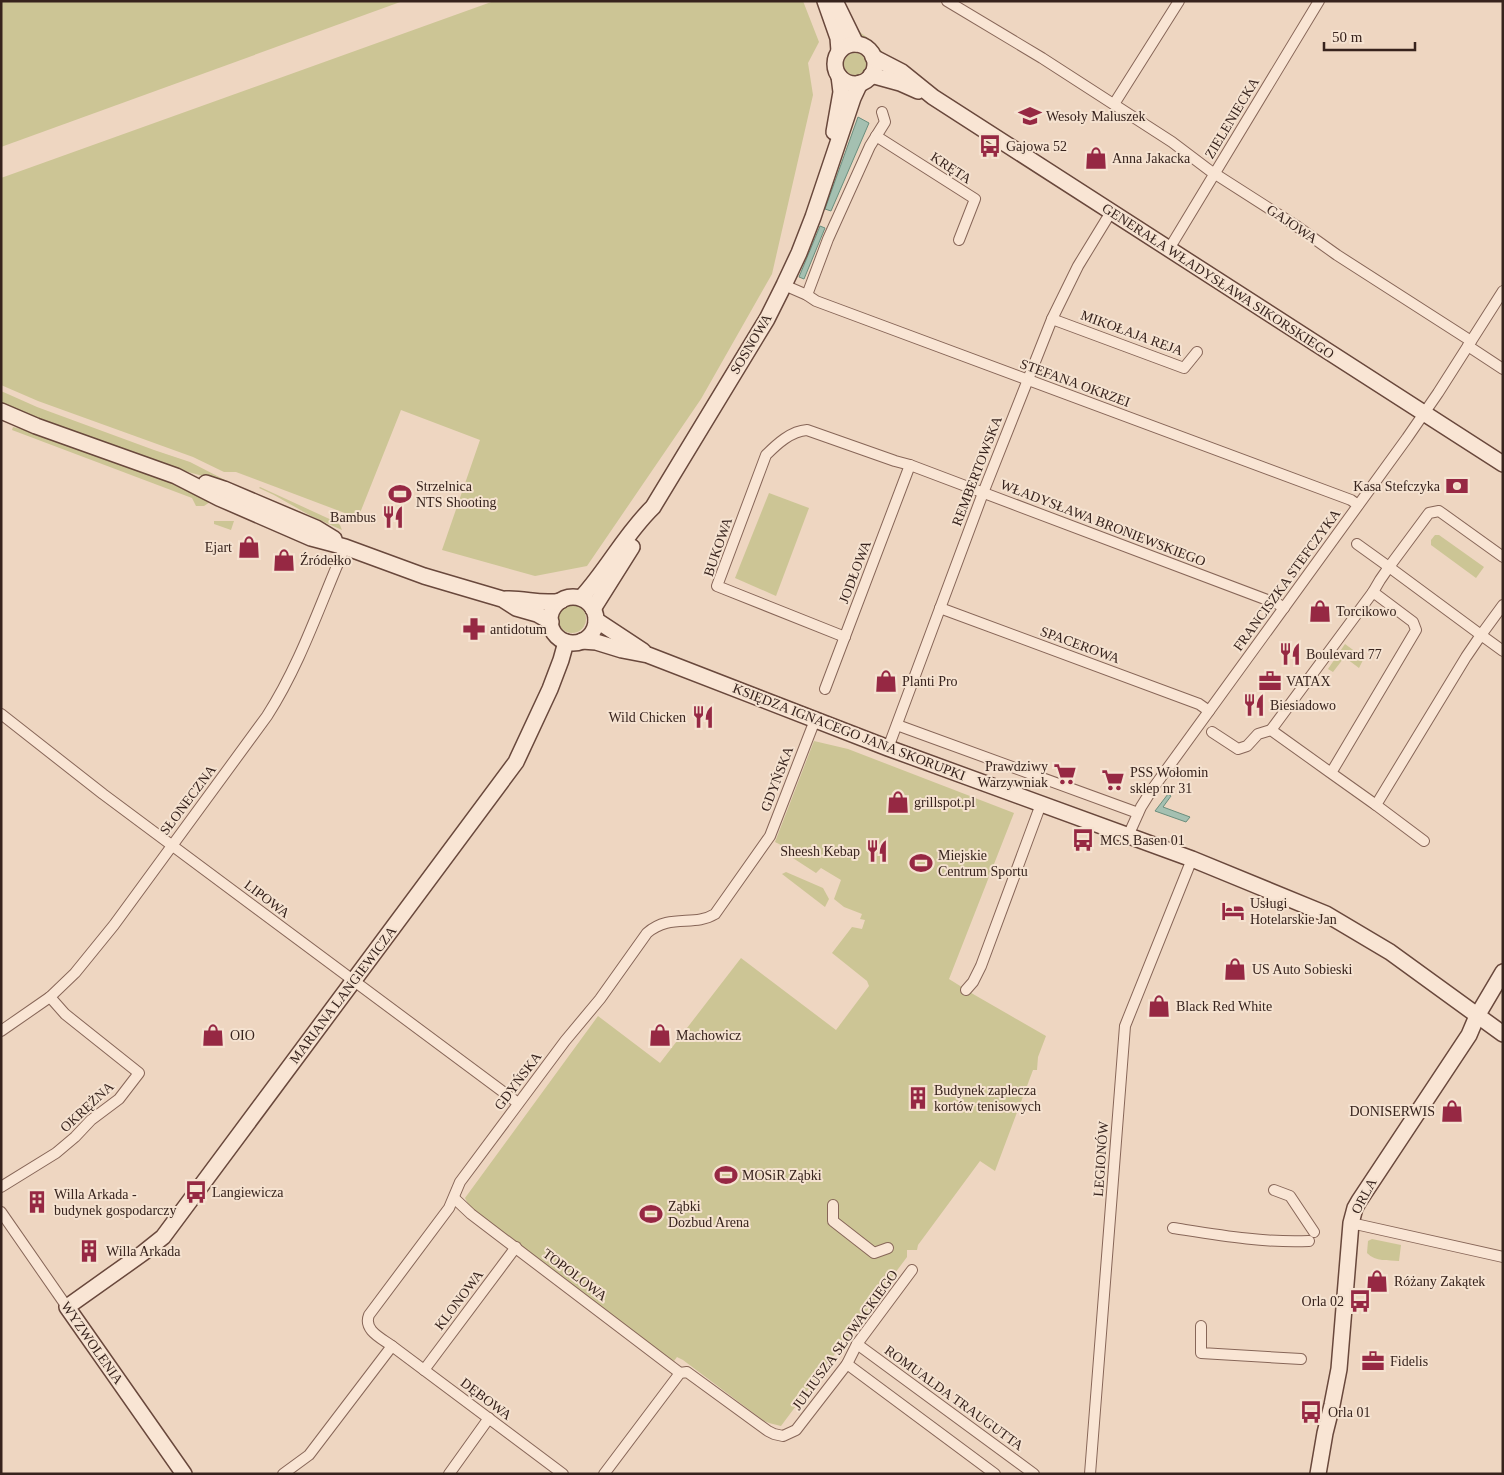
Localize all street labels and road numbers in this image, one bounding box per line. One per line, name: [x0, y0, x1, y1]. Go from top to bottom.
street label: ZIELENIECKA: [1202, 74, 1263, 161]
street label: KRĘTA: [928, 149, 975, 187]
street label: GENERAŁA WŁADYSŁAWA SIKORSKIEGO: [1099, 200, 1337, 362]
street label: GAJOWA: [1264, 202, 1321, 247]
street label: MIKOŁAJA REJA: [1079, 308, 1186, 359]
street label: SOSNOWA: [727, 310, 775, 377]
street label: STEFANA OKRZEI: [1018, 356, 1132, 410]
street label: REMBERTOWSKA: [949, 413, 1005, 528]
street label: WŁADYSŁAWA BRONIEWSKIEGO: [998, 477, 1208, 569]
street label: FRANCISZKA STEFCZYKA: [1231, 505, 1344, 654]
street label: BUKOWA: [701, 515, 735, 578]
street label: JODŁOWA: [836, 538, 874, 606]
street label: SPACEROWA: [1038, 624, 1123, 667]
street label: KSIĘDZA IGNACEGO JANA SKORUPKI: [731, 681, 968, 784]
street label: GDYŃSKA: [757, 743, 797, 814]
street label: SŁONECZNA: [157, 762, 220, 838]
street label: LIPOWA: [241, 877, 293, 921]
street label: MARIANA LANGIEWICZA: [287, 923, 400, 1066]
street label: GDYŃSKA: [491, 1048, 545, 1113]
street label: OKRĘŻNA: [57, 1078, 117, 1135]
street label: LEGIONÓW: [1090, 1120, 1111, 1197]
street label: ORLA: [1348, 1175, 1380, 1216]
street label: TOPOLOWA: [540, 1246, 611, 1305]
street label: KLONOWA: [432, 1267, 487, 1333]
street label: JULIUSZA SŁOWACKIEGO: [789, 1267, 901, 1413]
street label: WYZWOLENIA: [58, 1299, 127, 1388]
street label: ROMUALDA TRAUGUTTA: [882, 1343, 1027, 1454]
street label: DĘBOWA: [458, 1375, 515, 1424]

